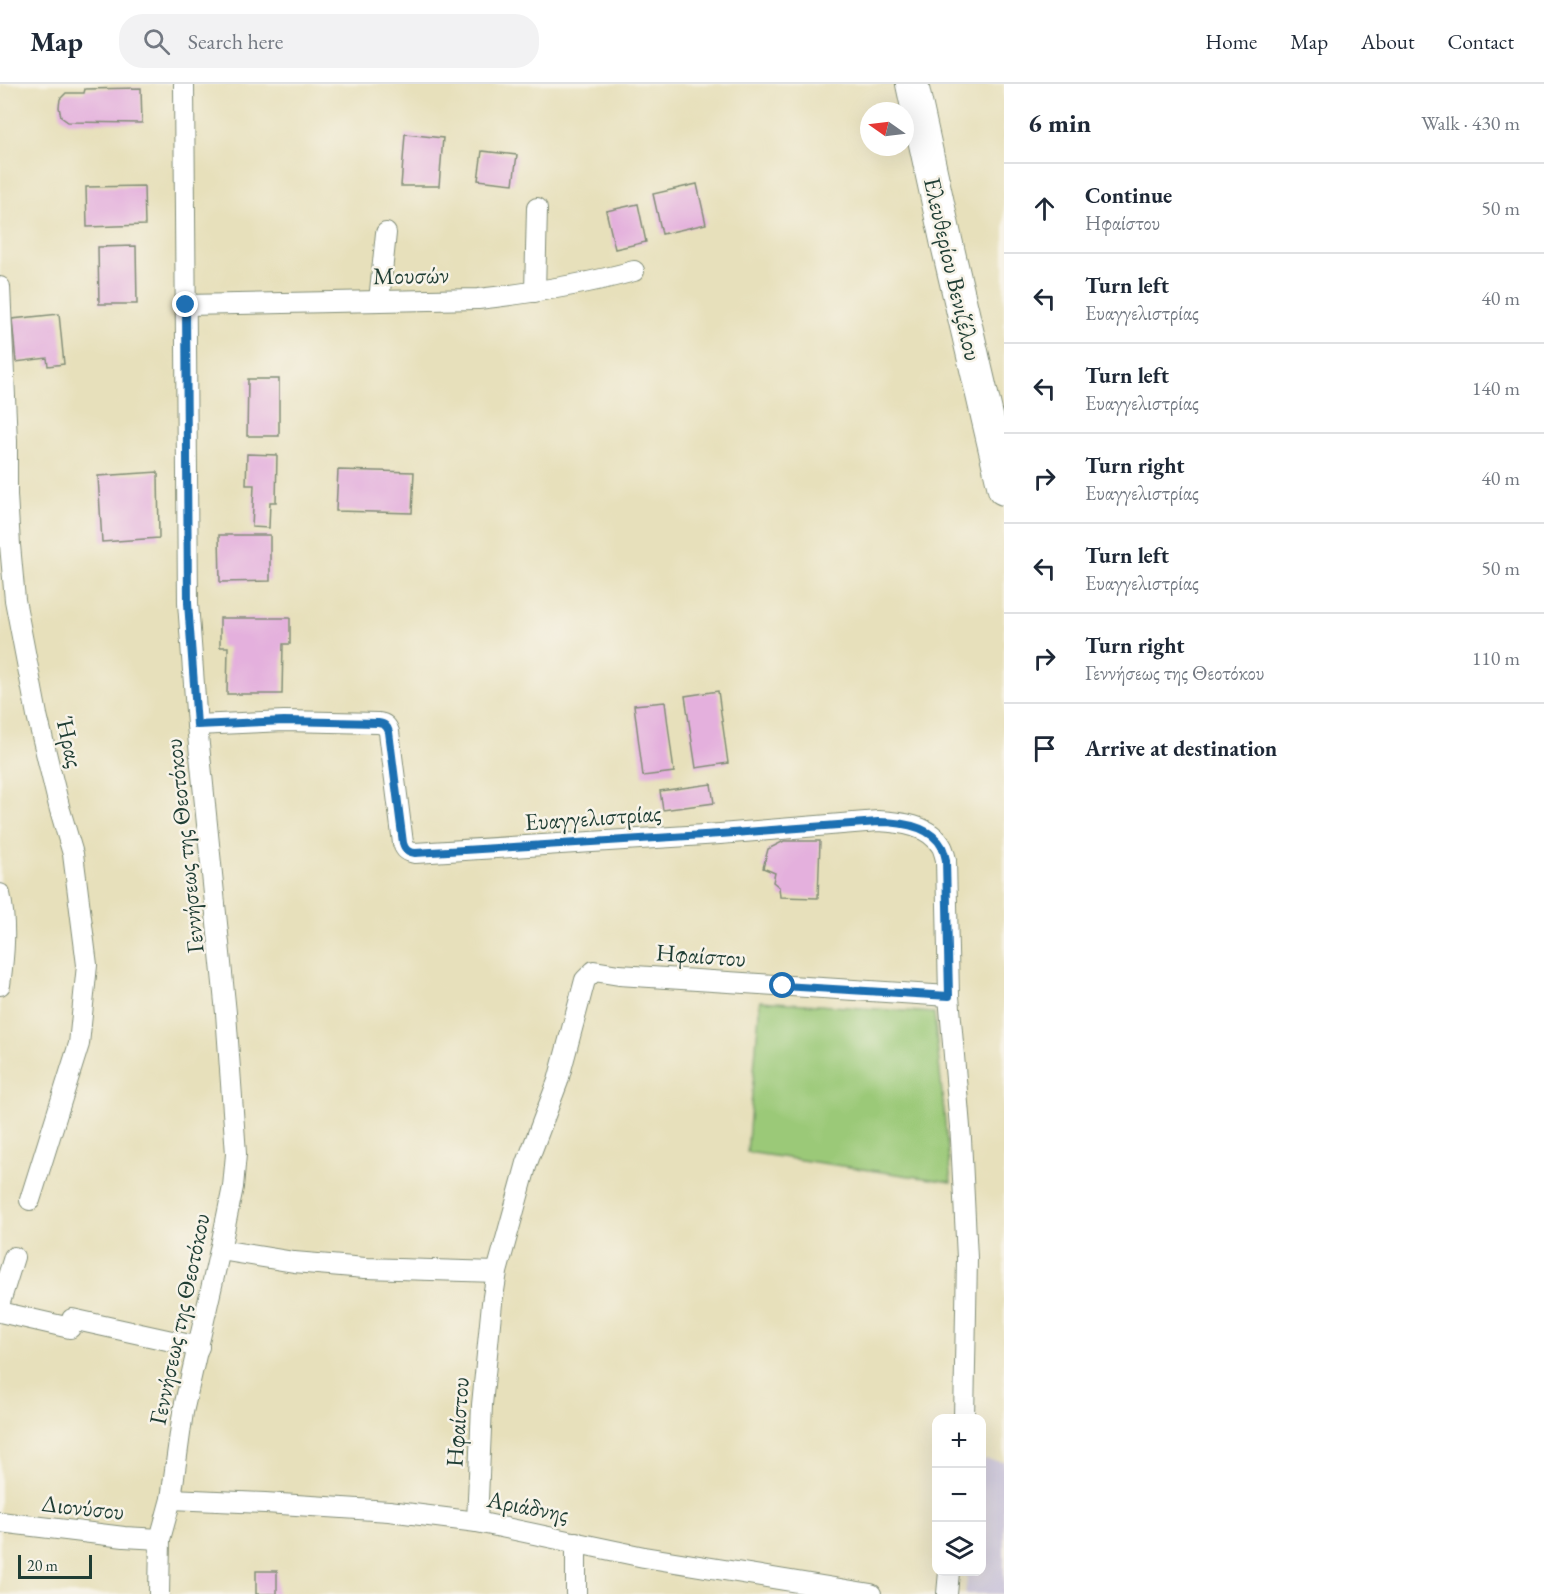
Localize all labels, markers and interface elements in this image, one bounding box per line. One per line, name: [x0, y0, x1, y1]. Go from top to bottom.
search box: [119, 14, 539, 68]
text: Map: [30, 23, 83, 59]
icon: search: [140, 25, 173, 58]
text: Search here: [188, 27, 283, 56]
text: Home: [1205, 28, 1257, 55]
text: Map: [1290, 28, 1328, 55]
text: About: [1361, 28, 1414, 55]
text: Contact: [1447, 28, 1514, 55]
north arrow: [860, 102, 914, 156]
text: 6 min: [1028, 106, 1091, 140]
text: Walk · 430 m: [1421, 110, 1520, 136]
street label: Ελευθερίου Βενιζέλου: [917, 174, 989, 364]
text: Continue: [1085, 181, 1172, 210]
icon: ahead: [1028, 192, 1061, 225]
text: 50 m: [1481, 195, 1520, 221]
text: Ηφαίστου: [1085, 210, 1160, 236]
street label: Μουσών: [373, 259, 449, 291]
text: Turn left: [1085, 271, 1169, 300]
icon: left: [1028, 282, 1061, 315]
text: 40 m: [1481, 285, 1520, 311]
route end: [172, 291, 198, 317]
text: Ευαγγελιστρίας: [1085, 300, 1199, 326]
text: Turn left: [1085, 361, 1169, 390]
icon: left: [1028, 372, 1061, 405]
text: 140 m: [1472, 375, 1520, 401]
text: Ευαγγελιστρίας: [1085, 390, 1199, 416]
text: Turn right: [1085, 451, 1184, 480]
icon: right: [1028, 462, 1061, 495]
text: 40 m: [1481, 465, 1520, 491]
text: Ευαγγελιστρίας: [1085, 480, 1199, 506]
text: Turn left: [1085, 541, 1169, 570]
icon: left: [1028, 552, 1061, 585]
text: 50 m: [1481, 555, 1520, 581]
text: Ευαγγελιστρίας: [1085, 570, 1199, 596]
text: Turn right: [1085, 631, 1184, 660]
icon: right: [1028, 642, 1061, 675]
text: 110 m: [1472, 645, 1520, 671]
text: Γεννήσεως της Θεοτόκου: [1085, 660, 1264, 686]
street label: Ήρας: [49, 713, 91, 771]
icon: arrive: [1028, 732, 1061, 765]
text: Arrive at destination: [1085, 734, 1277, 763]
street label: Γεννήσεως της Θεοτόκου: [157, 737, 211, 955]
street label: Ευαγγελιστρίας: [524, 797, 662, 837]
street label: Ηφαίστου: [655, 936, 747, 974]
route start: [769, 972, 795, 998]
street label: Γεννήσεως της Θεοτόκου: [141, 1210, 217, 1428]
street label: Ηφαίστου: [438, 1376, 476, 1468]
map controls: [932, 1414, 986, 1576]
button: +: [932, 1414, 986, 1468]
button: −: [932, 1468, 986, 1522]
street label: Αριάδνης: [484, 1483, 571, 1529]
street label: Διονύσου: [40, 1487, 126, 1527]
button: layers: [932, 1522, 986, 1576]
scale bar: [18, 1552, 92, 1580]
text: 20 m: [27, 1555, 58, 1576]

